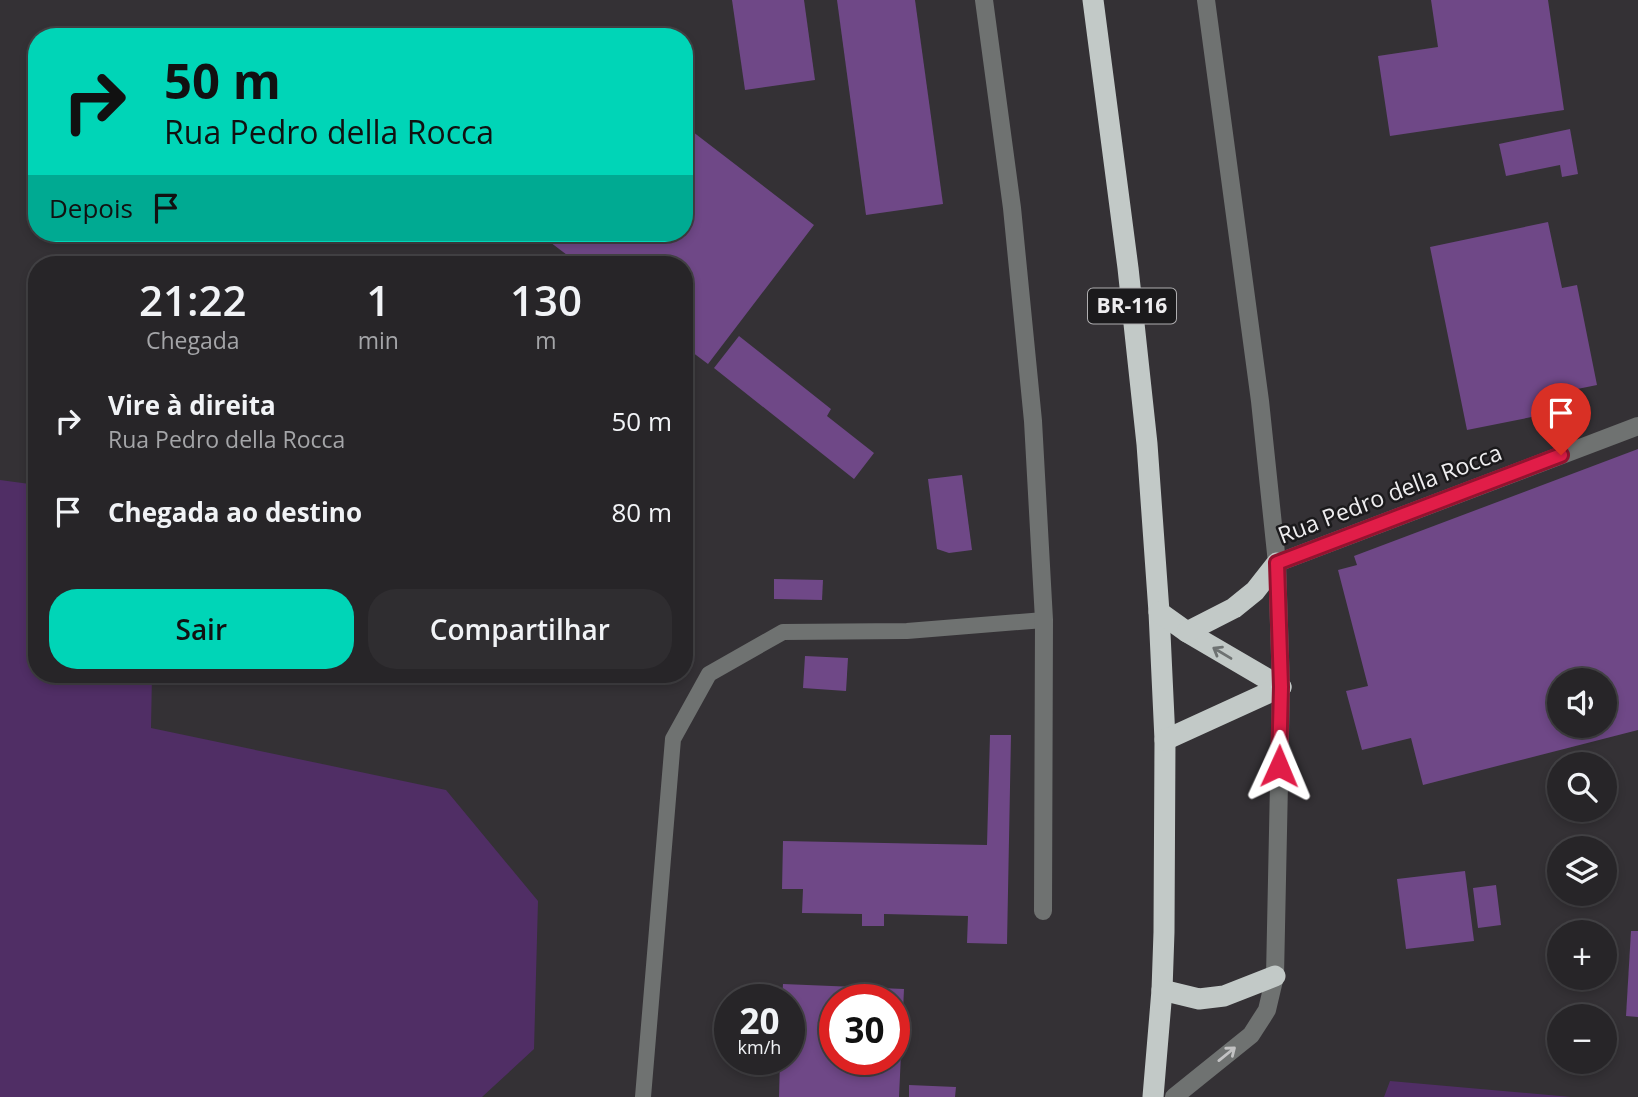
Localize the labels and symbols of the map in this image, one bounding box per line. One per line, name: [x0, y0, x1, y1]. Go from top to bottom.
road number: BR-116: [1088, 288, 1176, 324]
pin: [1531, 383, 1591, 455]
street label: Rua Pedro della Rocca: [1273, 436, 1506, 551]
one-way arrow: [1212, 645, 1232, 659]
position arrow: [1242, 729, 1316, 803]
speed limit sign: 30: [819, 984, 910, 1075]
one-way arrow: [1218, 1047, 1236, 1062]

